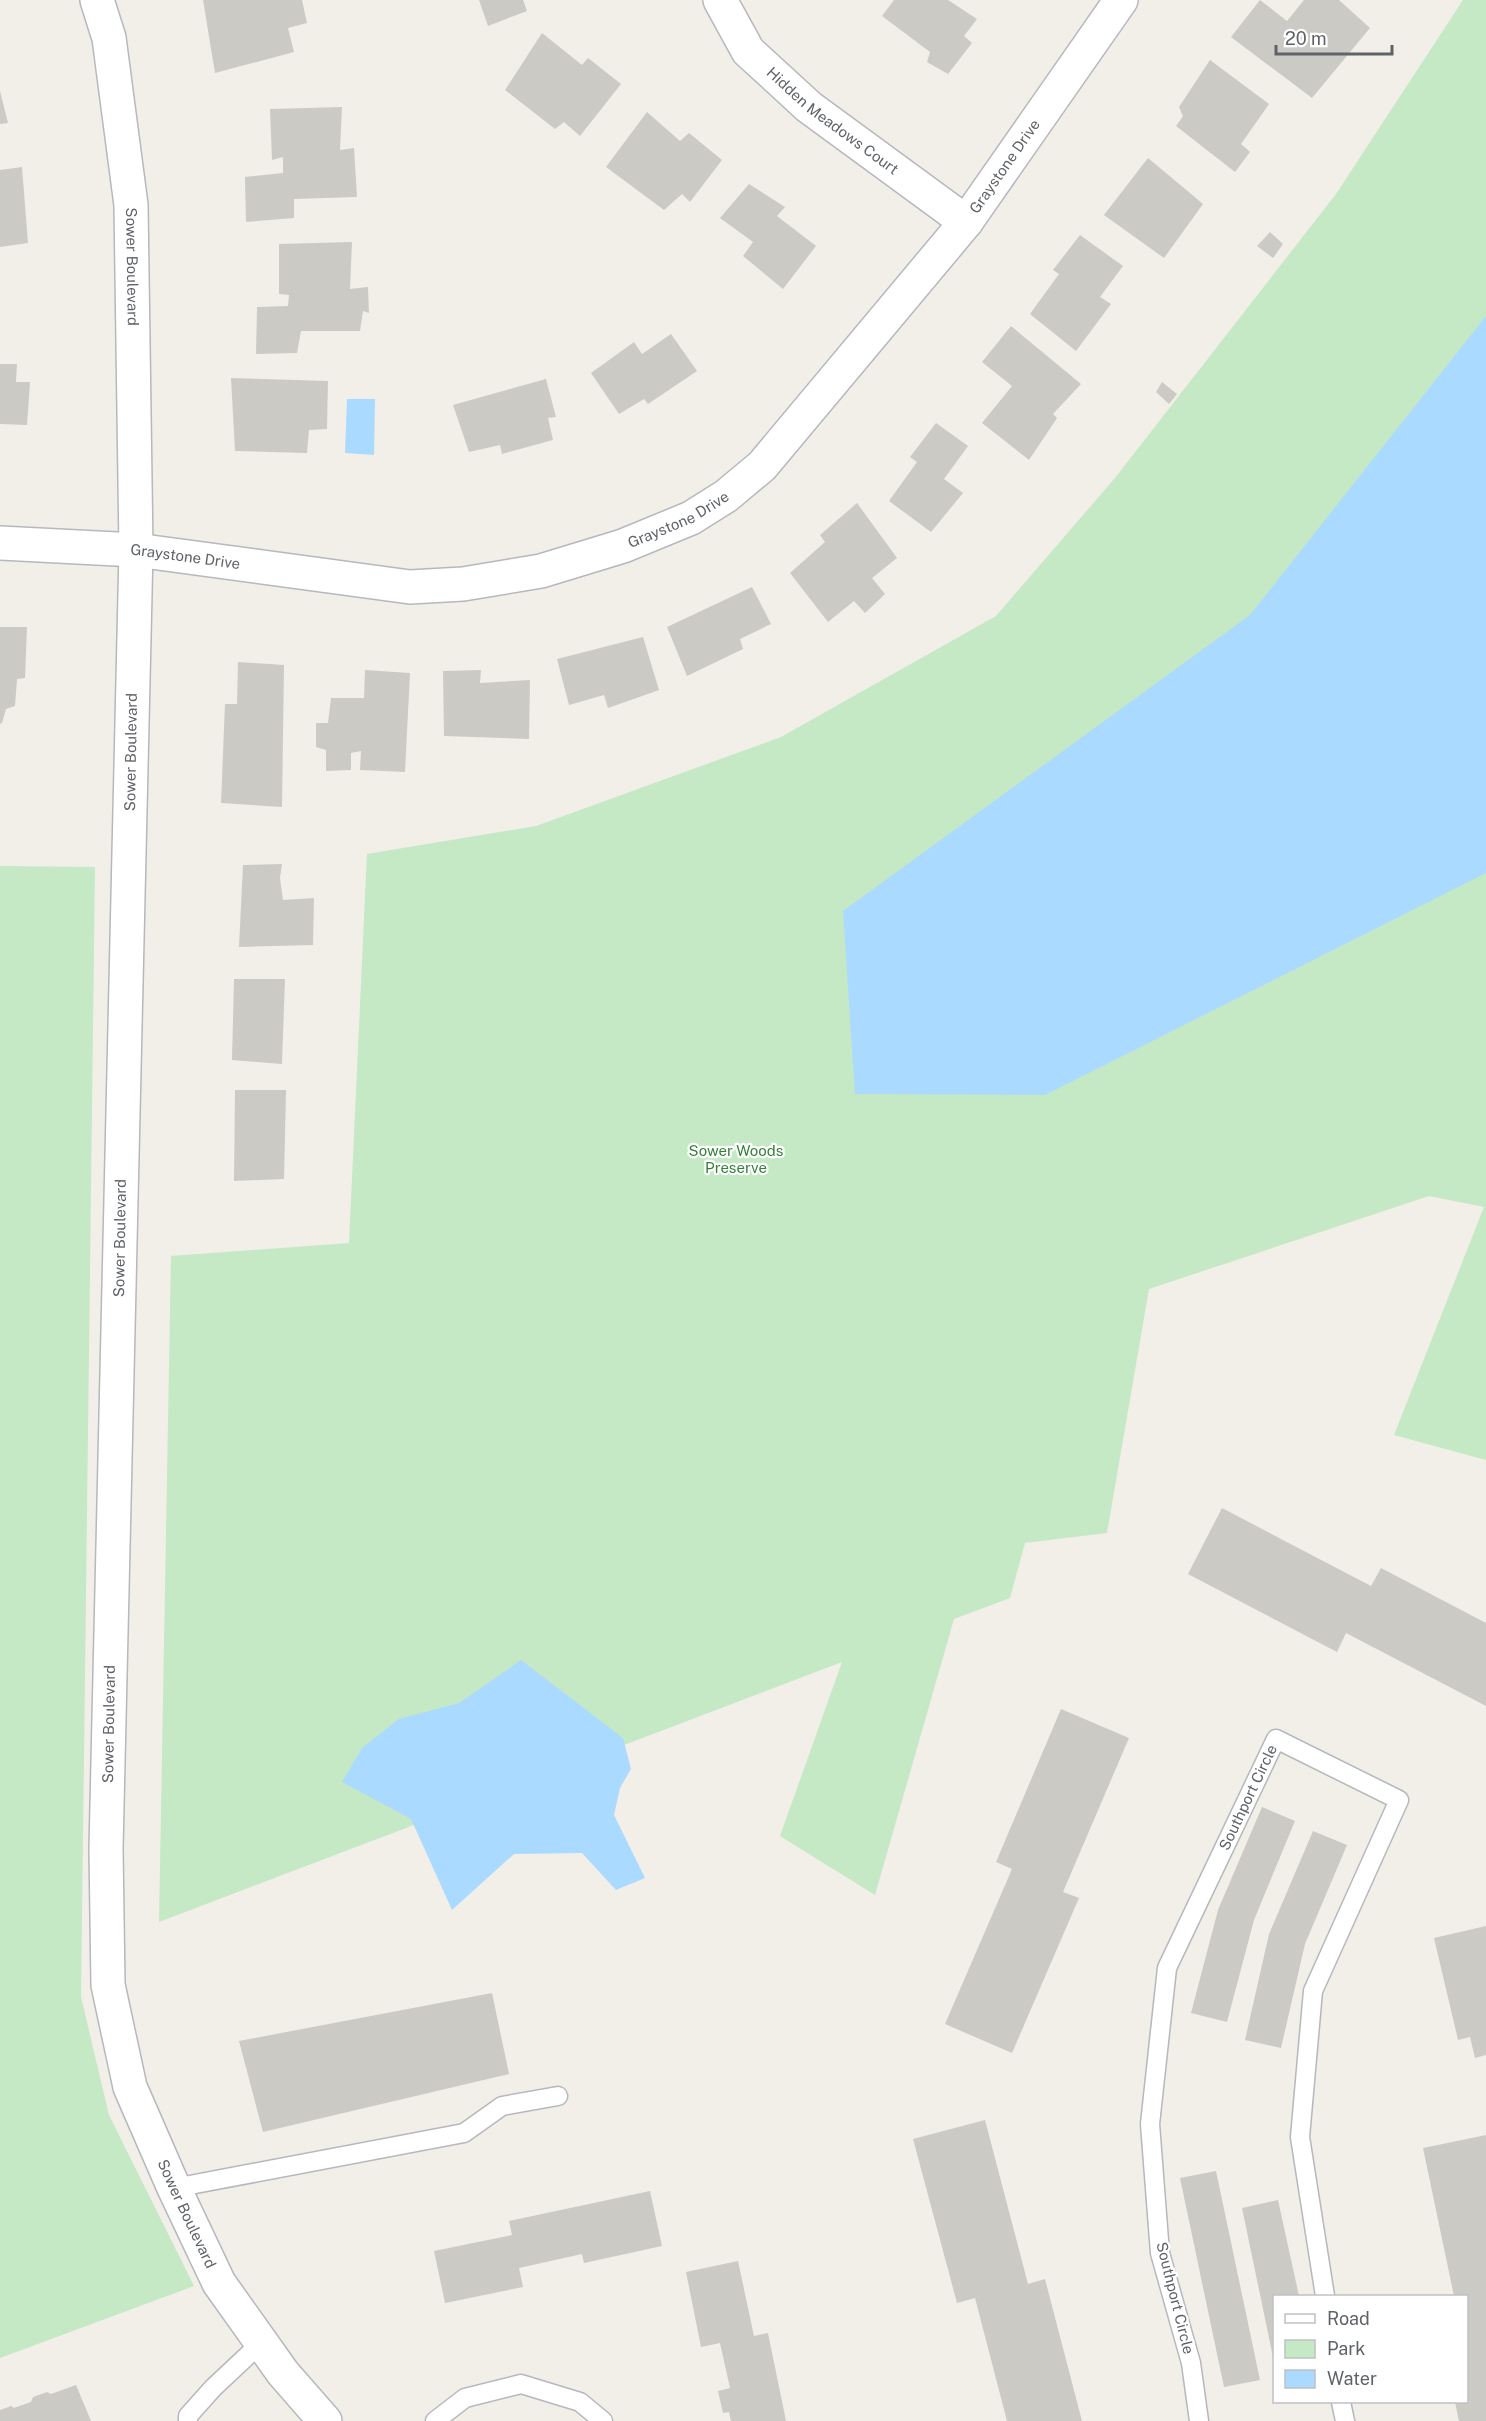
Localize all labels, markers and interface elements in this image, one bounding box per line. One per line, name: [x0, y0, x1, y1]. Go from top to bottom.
scale bar: [1276, 18, 1392, 56]
text: 20 m: [1285, 28, 1327, 49]
street label: Hidden Meadows Court: [763, 64, 902, 178]
street label: Graystone Drive: [966, 116, 1043, 216]
street label: Sower Boulevard: [123, 207, 142, 326]
street label: Graystone Drive: [625, 487, 732, 551]
street label: Graystone Drive: [130, 541, 241, 572]
street label: Sower Boulevard: [121, 693, 140, 811]
park label: Sower Woods Preserve: [689, 1142, 783, 1176]
street label: Sower Boulevard: [110, 1179, 129, 1297]
street label: Sower Boulevard: [99, 1665, 118, 1783]
street label: Southport Circle: [1215, 1742, 1280, 1853]
street label: Sower Boulevard: [155, 2157, 220, 2271]
street label: Southport Circle: [1153, 2240, 1198, 2356]
legend: [1273, 2295, 1468, 2403]
text: Road: [1327, 2308, 1370, 2329]
text: Park: [1327, 2338, 1365, 2359]
text: Water: [1327, 2368, 1377, 2389]

